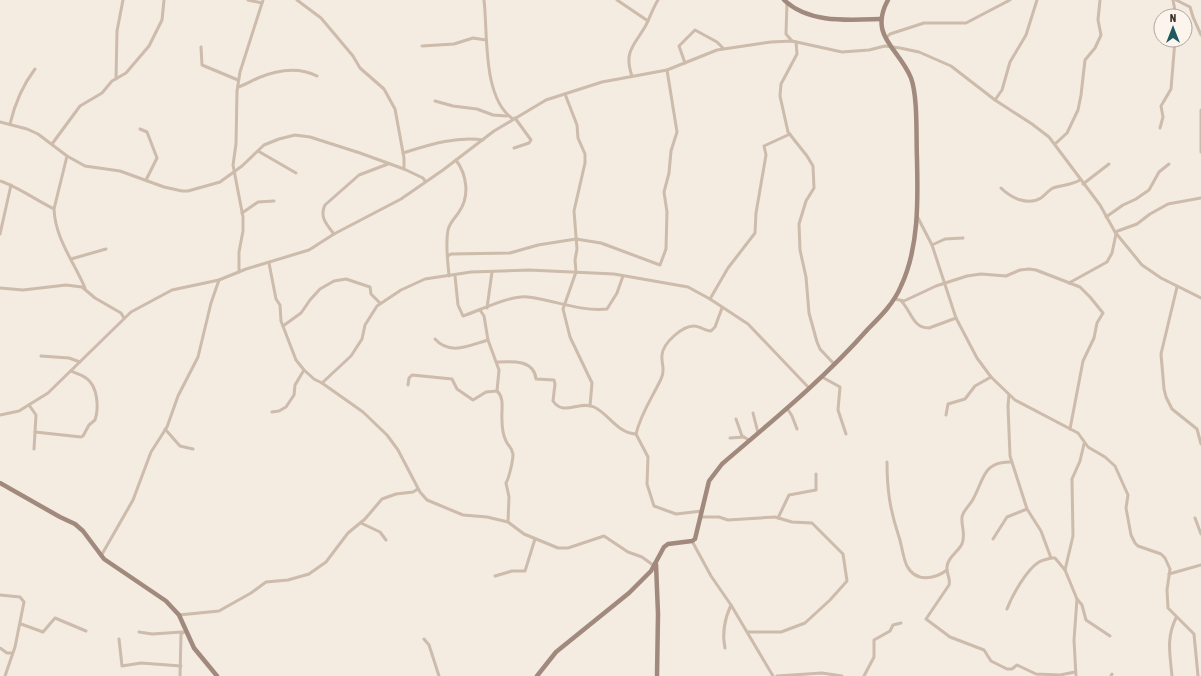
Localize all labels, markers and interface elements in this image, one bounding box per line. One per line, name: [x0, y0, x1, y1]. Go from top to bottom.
north arrow: [1153, 8, 1193, 48]
text: N: [1170, 12, 1176, 24]

